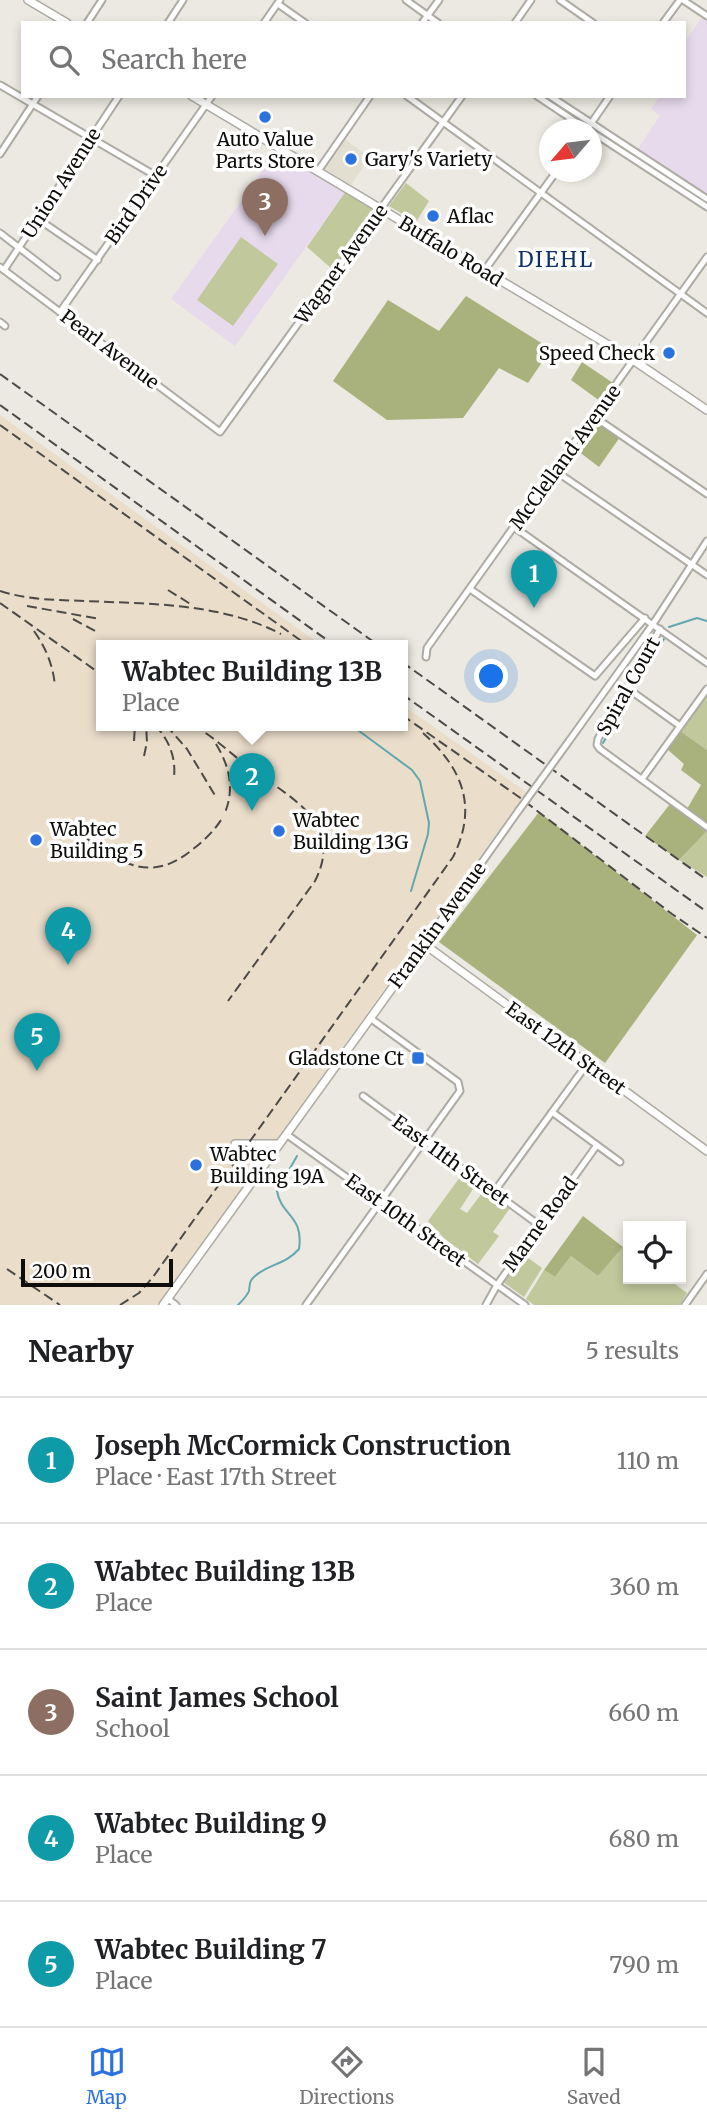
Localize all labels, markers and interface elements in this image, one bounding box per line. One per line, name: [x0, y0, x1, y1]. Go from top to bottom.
search box: [21, 21, 686, 98]
icon: search: [45, 41, 83, 79]
text: Search here: [101, 43, 247, 76]
marker: Auto Value Parts Store: [257, 109, 273, 125]
north arrow: [539, 119, 602, 182]
street label: Union Avenue: [16, 123, 106, 243]
place label: Auto Value Parts Store: [215, 127, 315, 173]
place label: Gary's Variety: [365, 147, 492, 171]
marker: Gary's Variety: [343, 151, 359, 167]
street label: Bird Drive: [100, 159, 172, 249]
pin: 3: [242, 178, 288, 236]
street label: Wagner Avenue: [289, 199, 393, 329]
place label: Aflac: [446, 204, 494, 228]
marker: Aflac: [425, 208, 441, 224]
street label: Buffalo Road: [395, 211, 507, 291]
district label: DIEHL: [518, 246, 594, 273]
street label: Pearl Avenue: [56, 304, 164, 394]
place label: Speed Check: [539, 341, 655, 365]
marker: Speed Check: [661, 345, 677, 361]
street label: McClelland Avenue: [504, 380, 626, 534]
pin: 1: [511, 550, 557, 608]
street label: Spiral Court: [591, 632, 665, 739]
popup: [96, 640, 408, 731]
text: Wabtec Building 13B: [122, 655, 382, 688]
your location: [474, 659, 508, 693]
text: Place: [122, 688, 180, 717]
pin: 2: [229, 753, 275, 811]
place label: Wabtec Building 13G: [292, 808, 408, 854]
place label: Wabtec Building 5: [49, 817, 144, 863]
marker: Wabtec Building 13G: [271, 823, 287, 839]
marker: Wabtec Building 5: [28, 832, 44, 848]
street label: Franklin Avenue: [383, 857, 491, 993]
pin: 4: [45, 907, 91, 965]
street label: East 12th Street: [501, 996, 631, 1100]
pin: 5: [14, 1013, 60, 1071]
place label: Gladstone Ct: [288, 1046, 405, 1070]
marker: Gladstone Ct: [410, 1050, 426, 1066]
street label: East 11th Street: [388, 1109, 515, 1211]
place label: Wabtec Building 19A: [209, 1142, 325, 1188]
marker: Wabtec Building 19A: [188, 1157, 204, 1173]
street label: East 10th Street: [341, 1168, 471, 1272]
street label: Marne Road: [498, 1172, 582, 1276]
map controls: [623, 1221, 686, 1284]
button: locate: [623, 1221, 686, 1284]
scale bar: [21, 1256, 173, 1288]
text: 200 m: [32, 1259, 91, 1283]
text: Nearby: [28, 1332, 134, 1370]
text: 5 results: [585, 1336, 679, 1365]
text: Joseph McCormick Construction: [95, 1429, 511, 1462]
text: 1: [46, 1446, 56, 1475]
text: 110 m: [617, 1446, 679, 1475]
text: Place · East 17th Street: [95, 1462, 337, 1491]
text: Wabtec Building 13B: [95, 1555, 355, 1588]
text: 2: [44, 1572, 58, 1601]
text: 360 m: [609, 1572, 679, 1601]
text: Place: [95, 1588, 152, 1617]
text: Saint James School: [95, 1681, 339, 1714]
text: 3: [44, 1698, 58, 1727]
text: 660 m: [608, 1698, 679, 1727]
text: School: [95, 1714, 170, 1743]
text: Wabtec Building 9: [95, 1807, 327, 1840]
text: 4: [44, 1824, 58, 1853]
text: 680 m: [608, 1824, 679, 1853]
text: Place: [95, 1840, 152, 1869]
text: Wabtec Building 7: [95, 1933, 327, 1966]
text: 5: [44, 1950, 58, 1979]
text: 790 m: [609, 1950, 679, 1979]
text: Place: [95, 1966, 152, 1995]
tab: Map: [86, 2043, 127, 2109]
tab: Directions: [299, 2043, 394, 2109]
tab: Saved: [567, 2043, 621, 2109]

